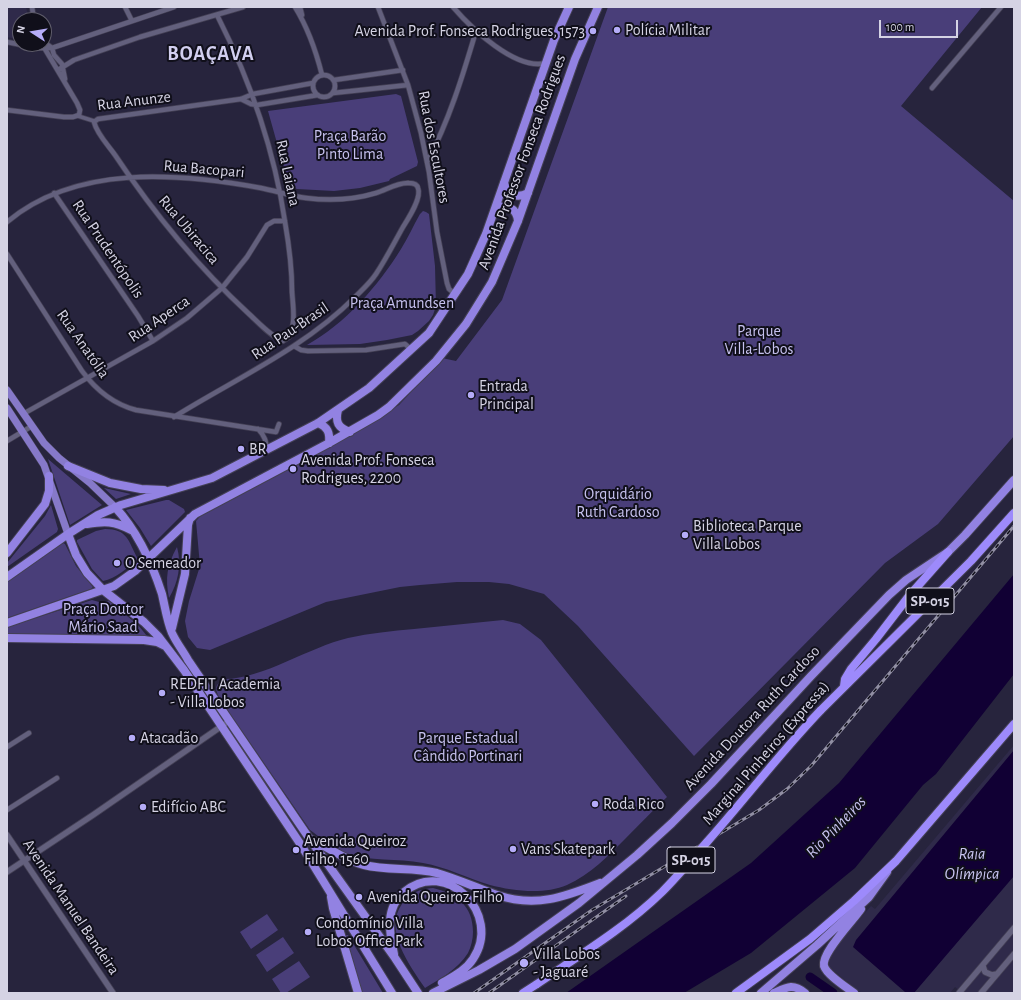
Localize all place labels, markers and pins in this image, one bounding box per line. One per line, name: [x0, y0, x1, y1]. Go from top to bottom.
place label: Polícia Militar: [625, 20, 710, 40]
place label: Avenida Prof. Fonseca Rodrigues, 1573: [355, 21, 585, 41]
marker: Polícia Militar: [612, 25, 622, 35]
marker: Avenida Prof. Fonseca Rodrigues, 1573: [588, 26, 598, 36]
place label: Entrada Principal: [479, 376, 534, 414]
marker: Entrada Principal: [466, 390, 476, 400]
place label: BR: [249, 439, 266, 459]
marker: BR: [236, 444, 246, 454]
place label: Avenida Prof. Fonseca Rodrigues, 2200: [301, 450, 435, 488]
marker: Avenida Prof. Fonseca Rodrigues, 2200: [288, 464, 298, 474]
place label: Biblioteca Parque Villa Lobos: [693, 516, 802, 554]
marker: Biblioteca Parque Villa Lobos: [680, 530, 690, 540]
place label: O Semeador: [125, 553, 201, 573]
marker: O Semeador: [112, 558, 122, 568]
place label: REDFIT Academia - Villa Lobos: [170, 674, 280, 712]
marker: REDFIT Academia - Villa Lobos: [157, 688, 167, 698]
place label: Atacadão: [140, 728, 198, 748]
marker: Atacadão: [127, 733, 137, 743]
place label: Roda Rico: [603, 794, 664, 814]
place label: Edifício ABC: [151, 797, 226, 817]
marker: Roda Rico: [590, 799, 600, 809]
marker: Edifício ABC: [138, 802, 148, 812]
place label: Avenida Queiroz Filho, 1560: [304, 831, 406, 869]
place label: Vans Skatepark: [521, 839, 615, 859]
marker: Vans Skatepark: [508, 844, 518, 854]
marker: Avenida Queiroz Filho, 1560: [291, 845, 301, 855]
place label: Avenida Queiroz Filho: [367, 887, 503, 907]
marker: Avenida Queiroz Filho: [354, 892, 364, 902]
place label: Condomínio Villa Lobos Office Park: [316, 913, 423, 951]
marker: Condomínio Villa Lobos Office Park: [303, 927, 313, 937]
place label: Villa Lobos - Jaguaré: [533, 944, 600, 982]
marker: Villa Lobos - Jaguaré: [518, 957, 530, 969]

